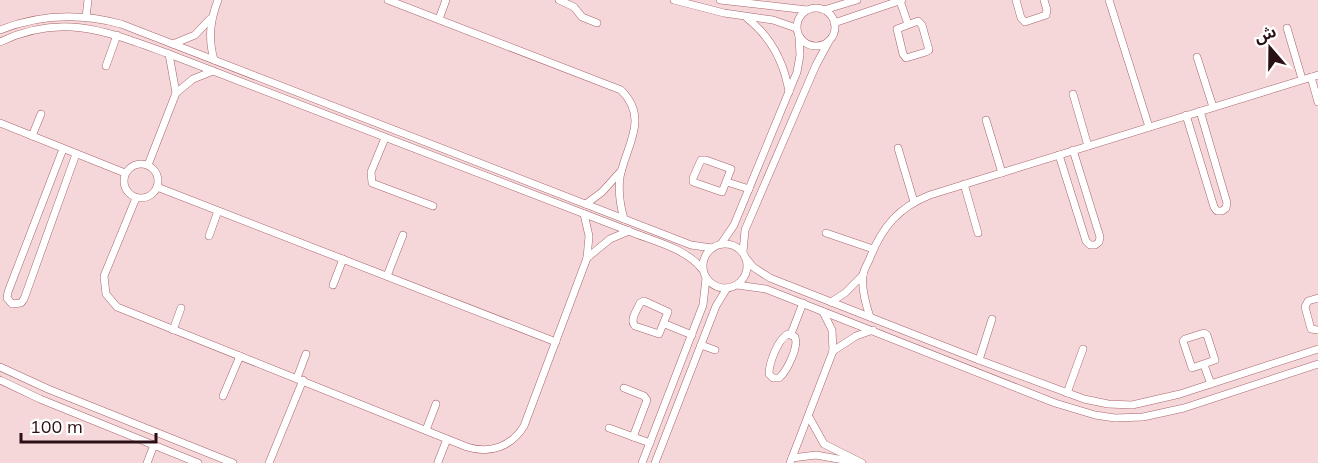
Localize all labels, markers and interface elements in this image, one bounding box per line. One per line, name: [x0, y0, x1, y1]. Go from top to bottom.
north arrow: [1240, 18, 1300, 78]
text: ش: [1251, 21, 1279, 47]
scale bar: [21, 406, 156, 444]
text: 100 m: [30, 415, 83, 438]

